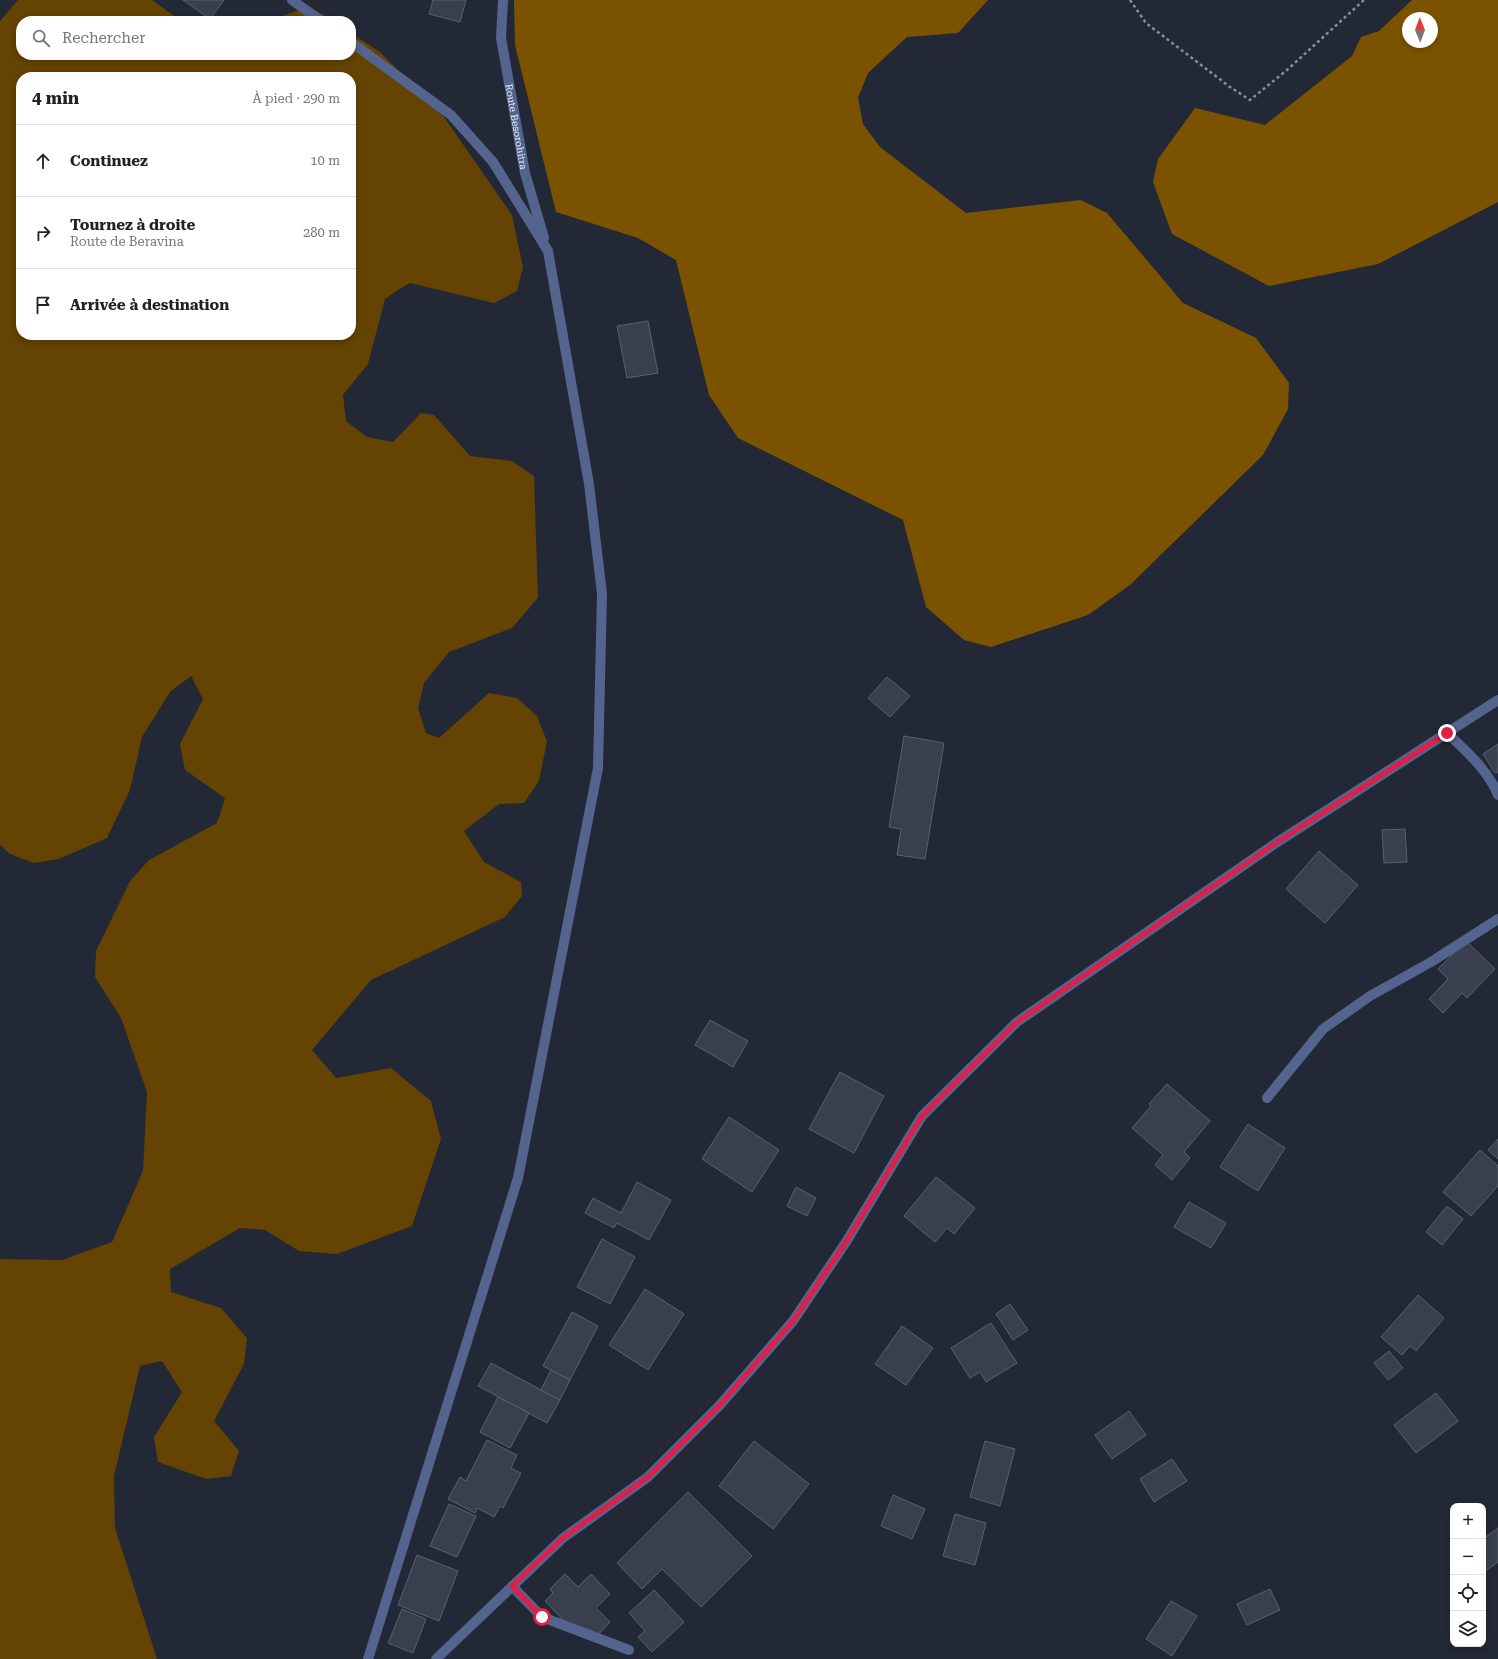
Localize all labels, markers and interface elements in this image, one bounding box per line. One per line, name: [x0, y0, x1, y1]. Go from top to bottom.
north arrow: [1402, 12, 1438, 48]
search box: [16, 16, 356, 60]
icon: search: [30, 27, 52, 49]
text: Rechercher: [62, 29, 145, 47]
street label: Route Besorohitra: [503, 83, 529, 171]
text: 4 min: [32, 88, 79, 108]
text: À pied · 290 m: [253, 91, 340, 106]
icon: ahead: [32, 150, 54, 172]
text: Continuez: [70, 152, 148, 170]
text: 10 m: [310, 153, 340, 168]
text: Tournez à droite: [70, 216, 195, 234]
icon: right: [32, 222, 54, 244]
text: 280 m: [303, 225, 340, 240]
text: Route de Beravina: [70, 234, 184, 249]
icon: arrive: [32, 294, 54, 316]
text: Arrivée à destination: [70, 296, 229, 314]
route end: [1438, 724, 1456, 742]
map controls: [1450, 1503, 1486, 1647]
button: +: [1450, 1503, 1486, 1539]
button: −: [1450, 1539, 1486, 1575]
button: locate: [1450, 1575, 1486, 1611]
route start: [533, 1608, 551, 1626]
button: layers: [1450, 1611, 1486, 1647]

